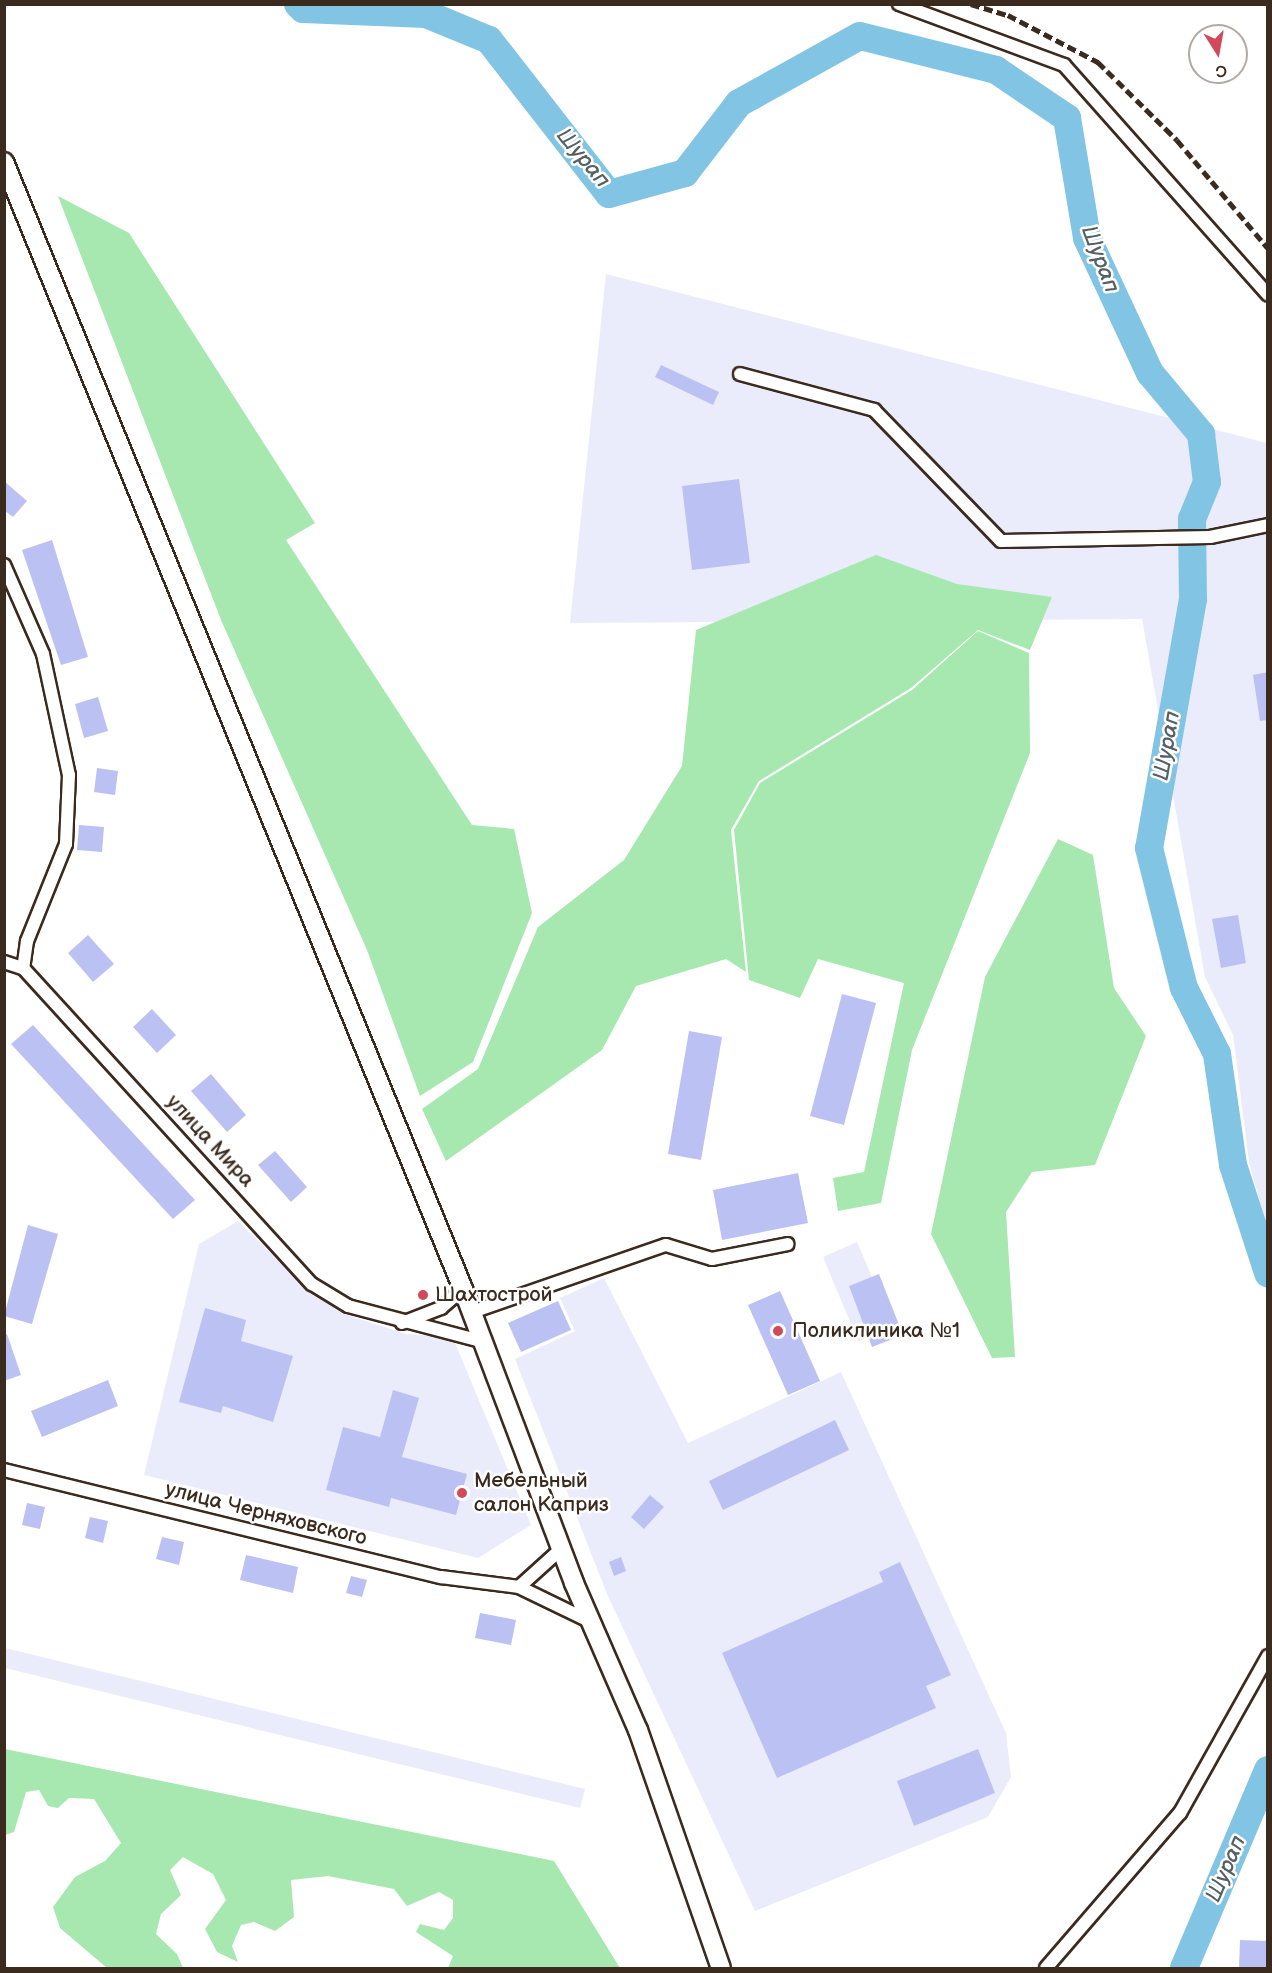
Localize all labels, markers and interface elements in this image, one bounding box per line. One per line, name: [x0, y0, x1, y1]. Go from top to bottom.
north arrow: [1188, 24, 1248, 84]
text: С: [1214, 60, 1228, 81]
water label: Шурап: [551, 123, 615, 193]
water label: Шурап: [1075, 222, 1125, 296]
water label: Шурап: [1148, 709, 1186, 783]
street label: улица Мира: [161, 1090, 259, 1192]
place label: Шахтострой: [435, 1282, 552, 1308]
marker: Шахтострой: [416, 1288, 430, 1302]
place label: Поликлиника №1: [792, 1318, 960, 1344]
marker: Поликлиника №1: [769, 1322, 787, 1340]
place label: Мебельный салон Каприз: [474, 1468, 609, 1518]
street label: улица Черняховского: [163, 1477, 369, 1551]
marker: Мебельный салон Каприз: [455, 1486, 469, 1500]
water label: Шурап: [1200, 1832, 1252, 1906]

